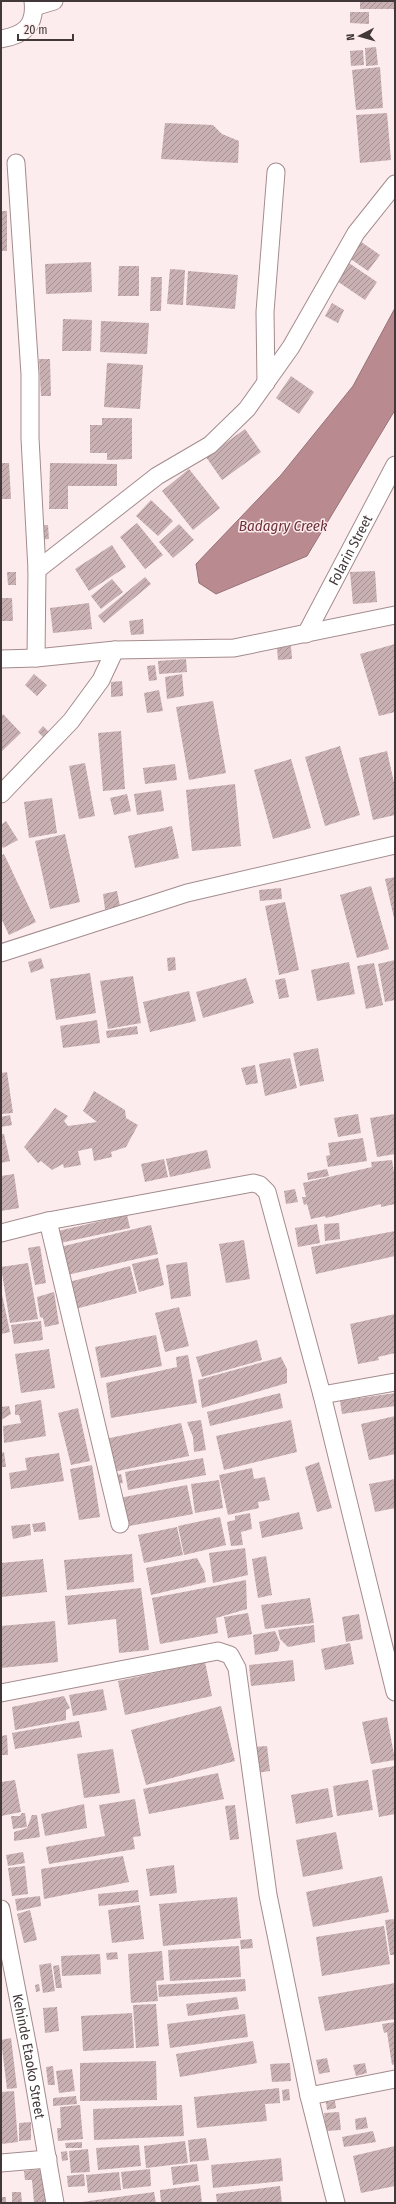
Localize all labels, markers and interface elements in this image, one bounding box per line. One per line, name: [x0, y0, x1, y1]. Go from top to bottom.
scale bar: [18, 16, 73, 42]
north arrow: [340, 16, 380, 56]
text: 20 m: [24, 23, 48, 37]
text: N: [344, 33, 357, 41]
street label: Folarin Street: [325, 511, 376, 588]
water label: Badagry Creek: [239, 517, 328, 535]
street label: Kehinde Etaoko Street: [9, 1992, 49, 2121]

